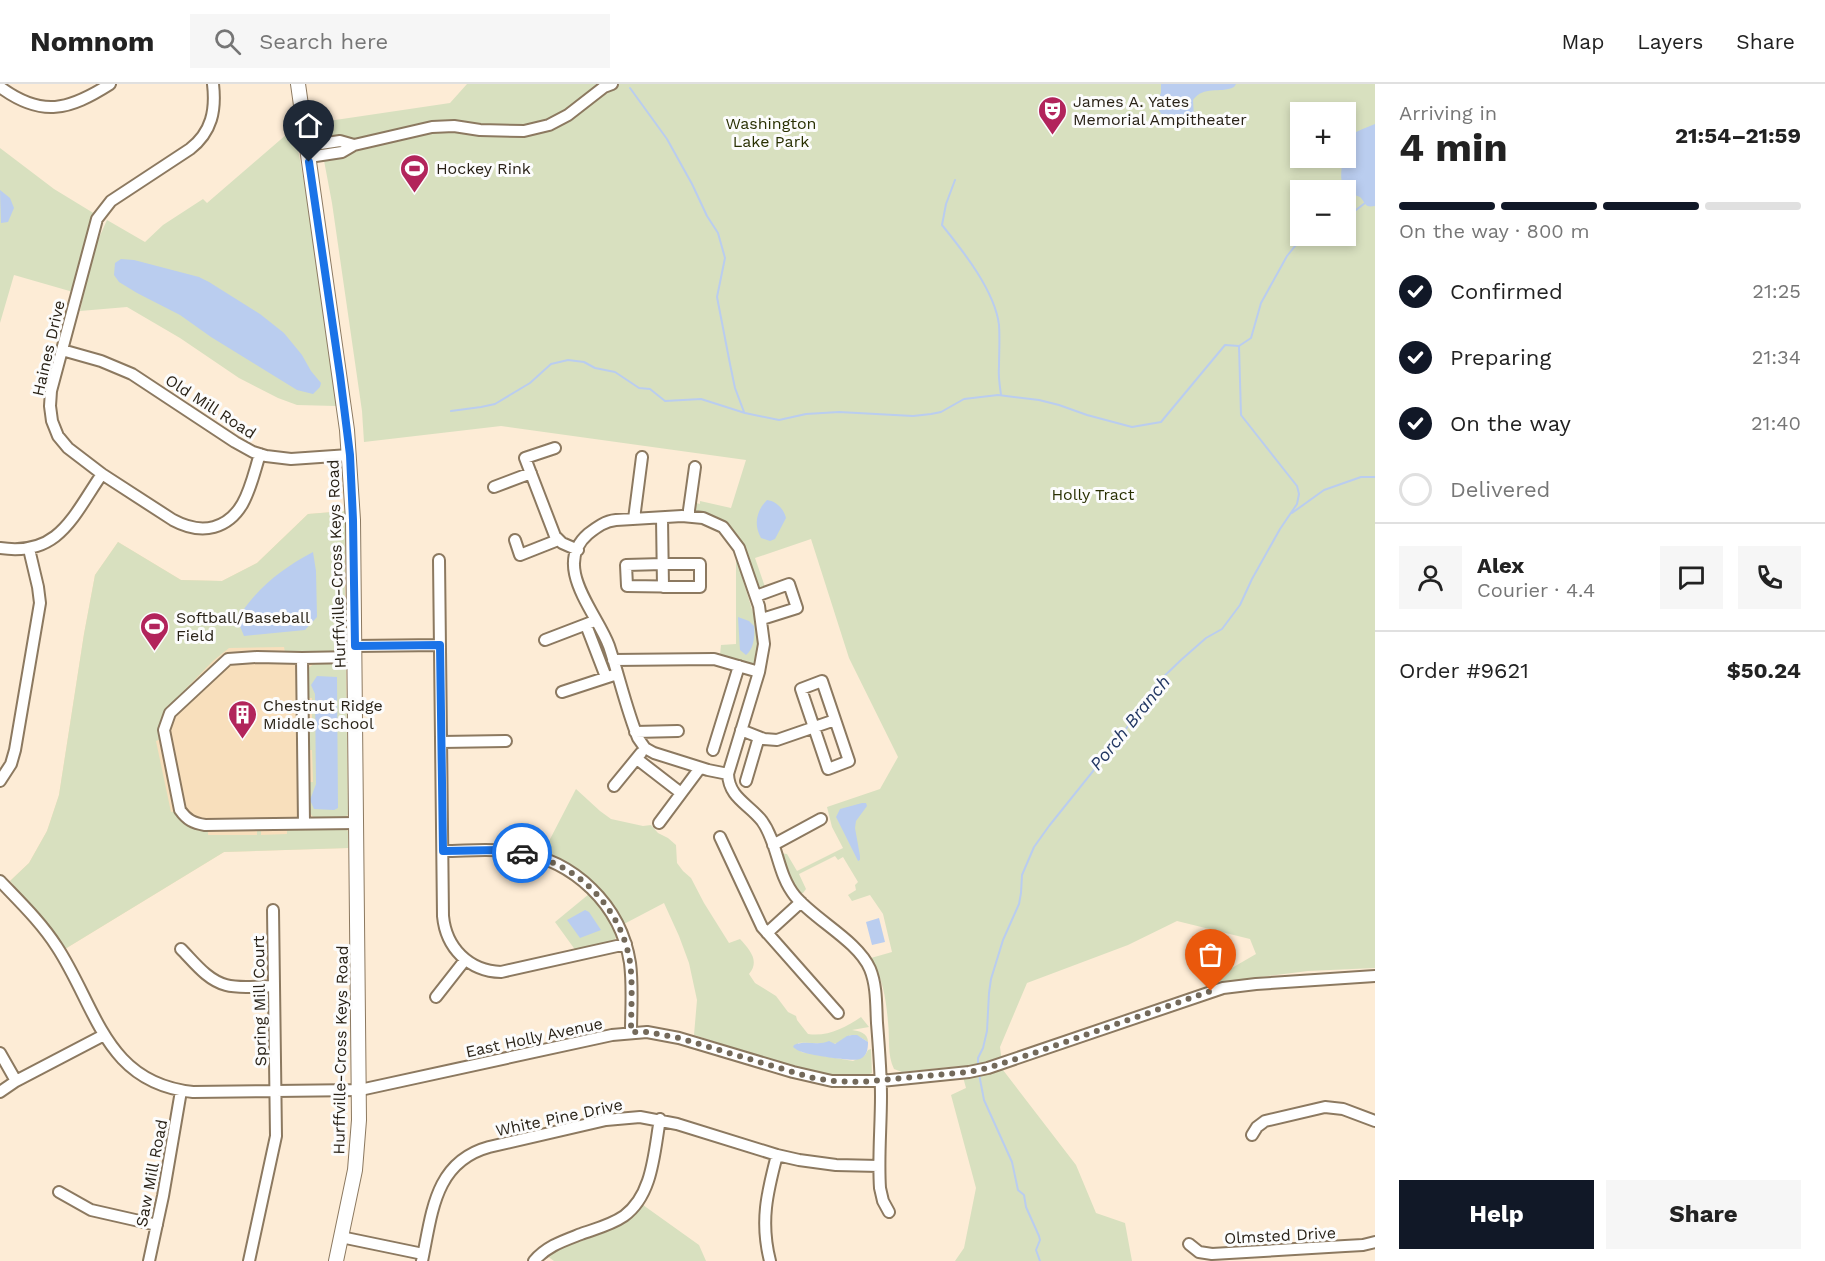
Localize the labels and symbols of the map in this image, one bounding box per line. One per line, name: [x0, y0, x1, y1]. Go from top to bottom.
place label: James A. Yates Memorial Ampitheater: [1073, 92, 1247, 129]
theatre icon: James A. Yates Memorial Ampitheater: [1036, 94, 1068, 136]
pin: [283, 100, 334, 162]
park label: Washington Lake Park: [725, 114, 817, 151]
sports icon: Hockey Rink: [399, 152, 431, 194]
place label: Hockey Rink: [436, 159, 531, 178]
street label: Haines Drive: [28, 298, 69, 398]
street label: Old Mill Road: [162, 370, 260, 443]
street label: Hurffville-Cross Keys Road: [323, 459, 350, 669]
park label: Holly Tract: [1051, 485, 1135, 504]
place label: Softball/Baseball Field: [176, 608, 310, 645]
sports icon: Softball/Baseball Field: [139, 610, 171, 652]
water label: Porch Branch: [1085, 671, 1174, 774]
place label: Chestnut Ridge Middle School: [263, 696, 383, 733]
building icon: Chestnut Ridge Middle School: [226, 698, 258, 740]
courier: [492, 823, 552, 883]
pin: [1185, 929, 1236, 991]
street label: Spring Mill Court: [249, 935, 270, 1066]
street label: Hurffville-Cross Keys Road: [329, 945, 352, 1155]
street label: East Holly Avenue: [464, 1014, 604, 1061]
street label: White Pine Drive: [494, 1095, 624, 1140]
street label: Saw Mill Road: [132, 1118, 171, 1228]
street label: Olmsted Drive: [1224, 1223, 1336, 1248]

